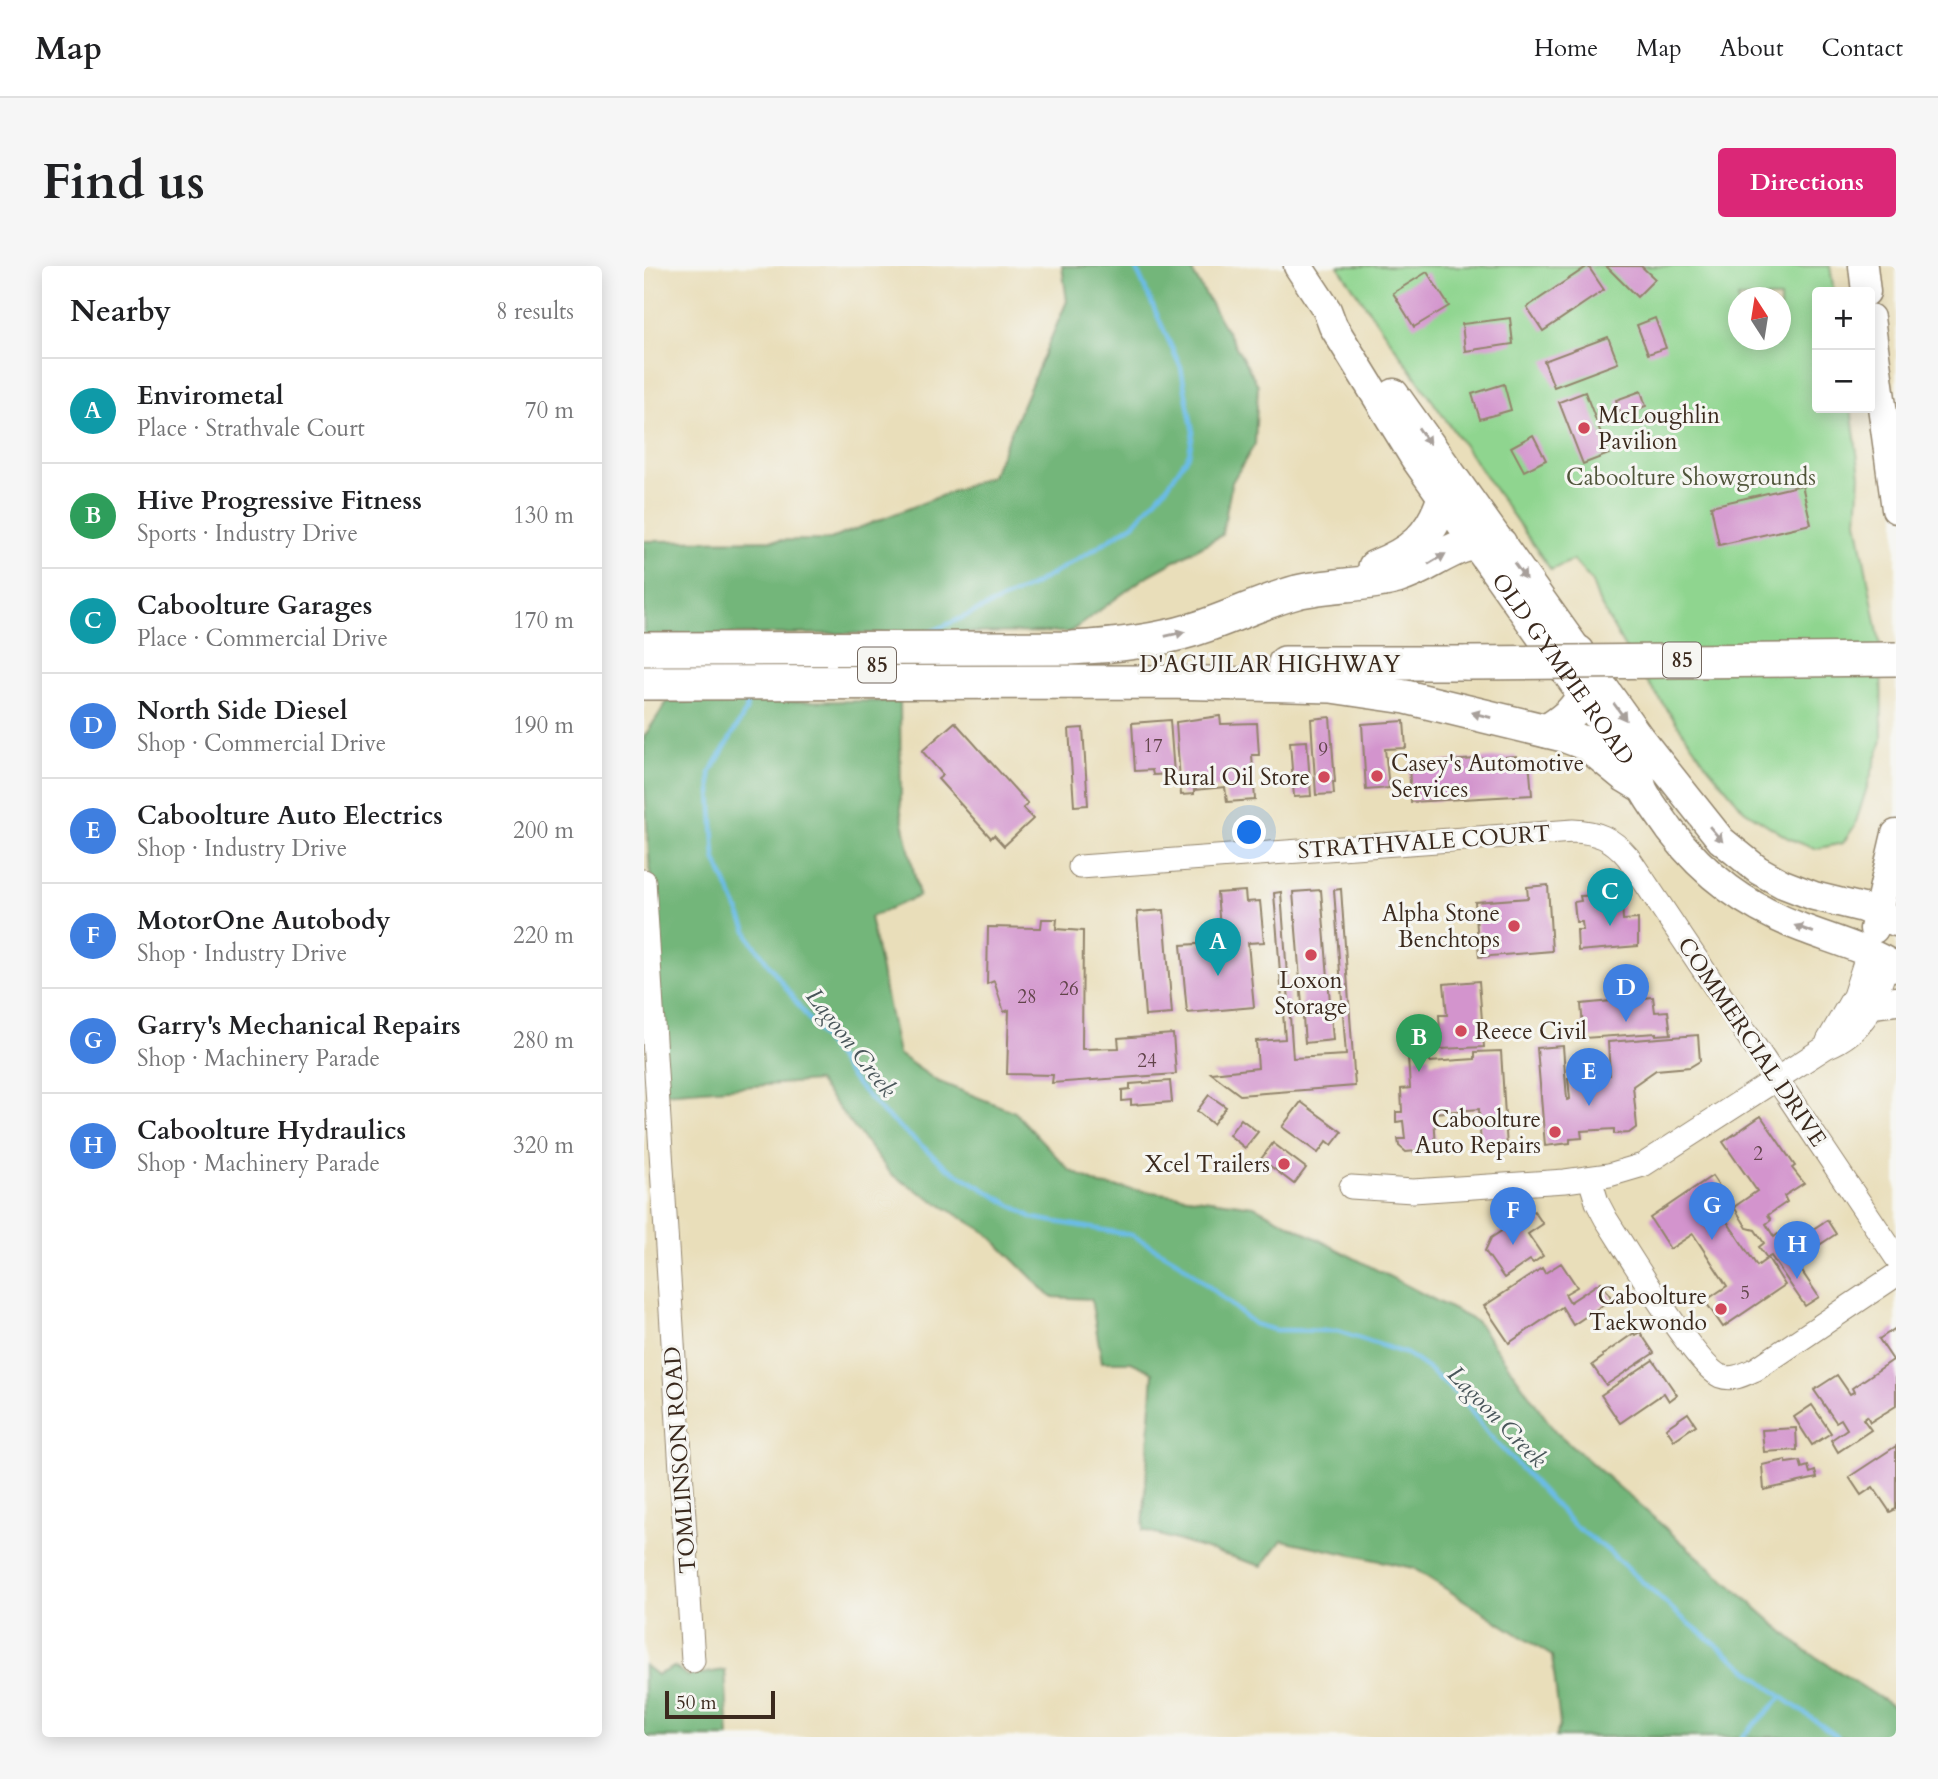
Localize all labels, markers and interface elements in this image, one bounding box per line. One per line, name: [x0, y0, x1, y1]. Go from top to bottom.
text: Map: [35, 26, 102, 71]
text: Home: [1534, 32, 1598, 65]
text: Map: [1636, 32, 1682, 65]
text: About: [1720, 32, 1784, 65]
text: Contact: [1822, 32, 1903, 65]
button: Directions: [1718, 148, 1896, 217]
text: Find us: [42, 149, 205, 216]
north arrow: [1728, 287, 1791, 350]
map controls: [1812, 287, 1875, 413]
button: +: [1812, 287, 1875, 350]
text: Nearby: [70, 291, 171, 332]
text: 8 results: [496, 296, 574, 327]
button: −: [1812, 350, 1875, 413]
text: Envirometal: [137, 378, 284, 413]
text: A: [84, 395, 102, 426]
text: 70 m: [525, 395, 574, 426]
place label: McLoughlin Pavilion: [1598, 400, 1720, 457]
text: Place · Strathvale Court: [137, 413, 365, 444]
marker: McLoughlin Pavilion: [1576, 420, 1592, 436]
one-way arrow: [1417, 427, 1431, 445]
park label: Caboolture Showgrounds: [1566, 462, 1816, 493]
text: Hive Progressive Fitness: [137, 483, 422, 518]
text: B: [85, 500, 101, 531]
text: 130 m: [513, 500, 574, 531]
text: Sports · Industry Drive: [137, 518, 358, 549]
one-way arrow: [1428, 553, 1447, 566]
one-way arrow: [1513, 562, 1527, 580]
street label: OLD GYMPIE ROAD: [1485, 567, 1642, 771]
text: Caboolture Garages: [137, 588, 373, 623]
text: C: [84, 605, 102, 636]
text: 170 m: [513, 605, 574, 636]
text: Place · Commercial Drive: [137, 623, 388, 654]
one-way arrow: [1164, 628, 1186, 639]
road number: 85: [1663, 642, 1701, 678]
road number: 85: [858, 648, 896, 682]
street label: D'AGUILAR HIGHWAY: [1140, 649, 1401, 680]
text: North Side Diesel: [137, 693, 348, 728]
one-way arrow: [1613, 703, 1627, 721]
one-way arrow: [1470, 709, 1492, 720]
text: D: [83, 710, 103, 741]
text: 190 m: [513, 710, 574, 741]
text: Shop · Commercial Drive: [137, 728, 386, 759]
house number: 17: [1143, 733, 1163, 759]
house number: 9: [1318, 737, 1328, 763]
place label: Casey's Automotive Services: [1391, 748, 1584, 805]
place label: Rural Oil Store: [1163, 762, 1310, 793]
marker: Casey's Automotive Services: [1369, 768, 1385, 784]
marker: Rural Oil Store: [1316, 769, 1332, 785]
text: Caboolture Auto Electrics: [137, 798, 443, 833]
text: E: [86, 815, 100, 846]
text: 200 m: [513, 815, 574, 846]
your location: [1232, 815, 1266, 849]
street label: STRATHVALE COURT: [1297, 818, 1552, 866]
one-way arrow: [1708, 825, 1723, 842]
text: Shop · Industry Drive: [137, 833, 347, 864]
pin: C: [1587, 868, 1633, 926]
place label: Alpha Stone Benchtops: [1382, 898, 1500, 955]
text: MotorOne Autobody: [137, 903, 391, 938]
pin: A: [1195, 918, 1241, 976]
marker: Alpha Stone Benchtops: [1506, 918, 1522, 934]
text: F: [86, 920, 100, 951]
text: 220 m: [513, 920, 574, 951]
one-way arrow: [1794, 923, 1815, 934]
street label: COMMERCIAL DRIVE: [1670, 931, 1834, 1153]
text: Shop · Industry Drive: [137, 938, 347, 969]
marker: Loxon Storage: [1303, 947, 1319, 963]
pin: D: [1603, 964, 1649, 1022]
place label: Loxon Storage: [1275, 965, 1347, 1022]
house number: 26: [1059, 976, 1079, 1002]
water label: Lagoon Creek: [798, 981, 904, 1105]
house number: 28: [1017, 984, 1037, 1010]
text: Garry's Mechanical Repairs: [137, 1008, 461, 1043]
pin: B: [1396, 1014, 1442, 1072]
place label: Reece Civil: [1475, 1016, 1587, 1047]
marker: Reece Civil: [1453, 1023, 1469, 1039]
text: G: [84, 1025, 102, 1056]
text: 280 m: [513, 1025, 574, 1056]
text: Shop · Machinery Parade: [137, 1043, 380, 1074]
house number: 24: [1137, 1048, 1157, 1074]
pin: E: [1566, 1048, 1612, 1106]
place label: Caboolture Auto Repairs: [1415, 1104, 1541, 1161]
text: Caboolture Hydraulics: [137, 1113, 406, 1148]
marker: Caboolture Auto Repairs: [1547, 1124, 1563, 1140]
text: H: [83, 1130, 103, 1161]
text: 320 m: [513, 1130, 574, 1161]
house number: 2: [1753, 1141, 1763, 1167]
text: Shop · Machinery Parade: [137, 1148, 380, 1179]
place label: Xcel Trailers: [1145, 1149, 1270, 1180]
marker: Xcel Trailers: [1276, 1156, 1292, 1172]
pin: G: [1689, 1182, 1735, 1240]
pin: F: [1490, 1187, 1536, 1245]
pin: H: [1774, 1221, 1820, 1279]
house number: 5: [1740, 1280, 1750, 1306]
place label: Caboolture Taekwondo: [1589, 1281, 1707, 1338]
marker: Caboolture Taekwondo: [1713, 1301, 1729, 1317]
street label: TOMLINSON ROAD: [657, 1345, 703, 1575]
water label: Lagoon Creek: [1440, 1359, 1554, 1475]
scale bar: [665, 1688, 775, 1720]
text: 50 m: [676, 1690, 717, 1716]

